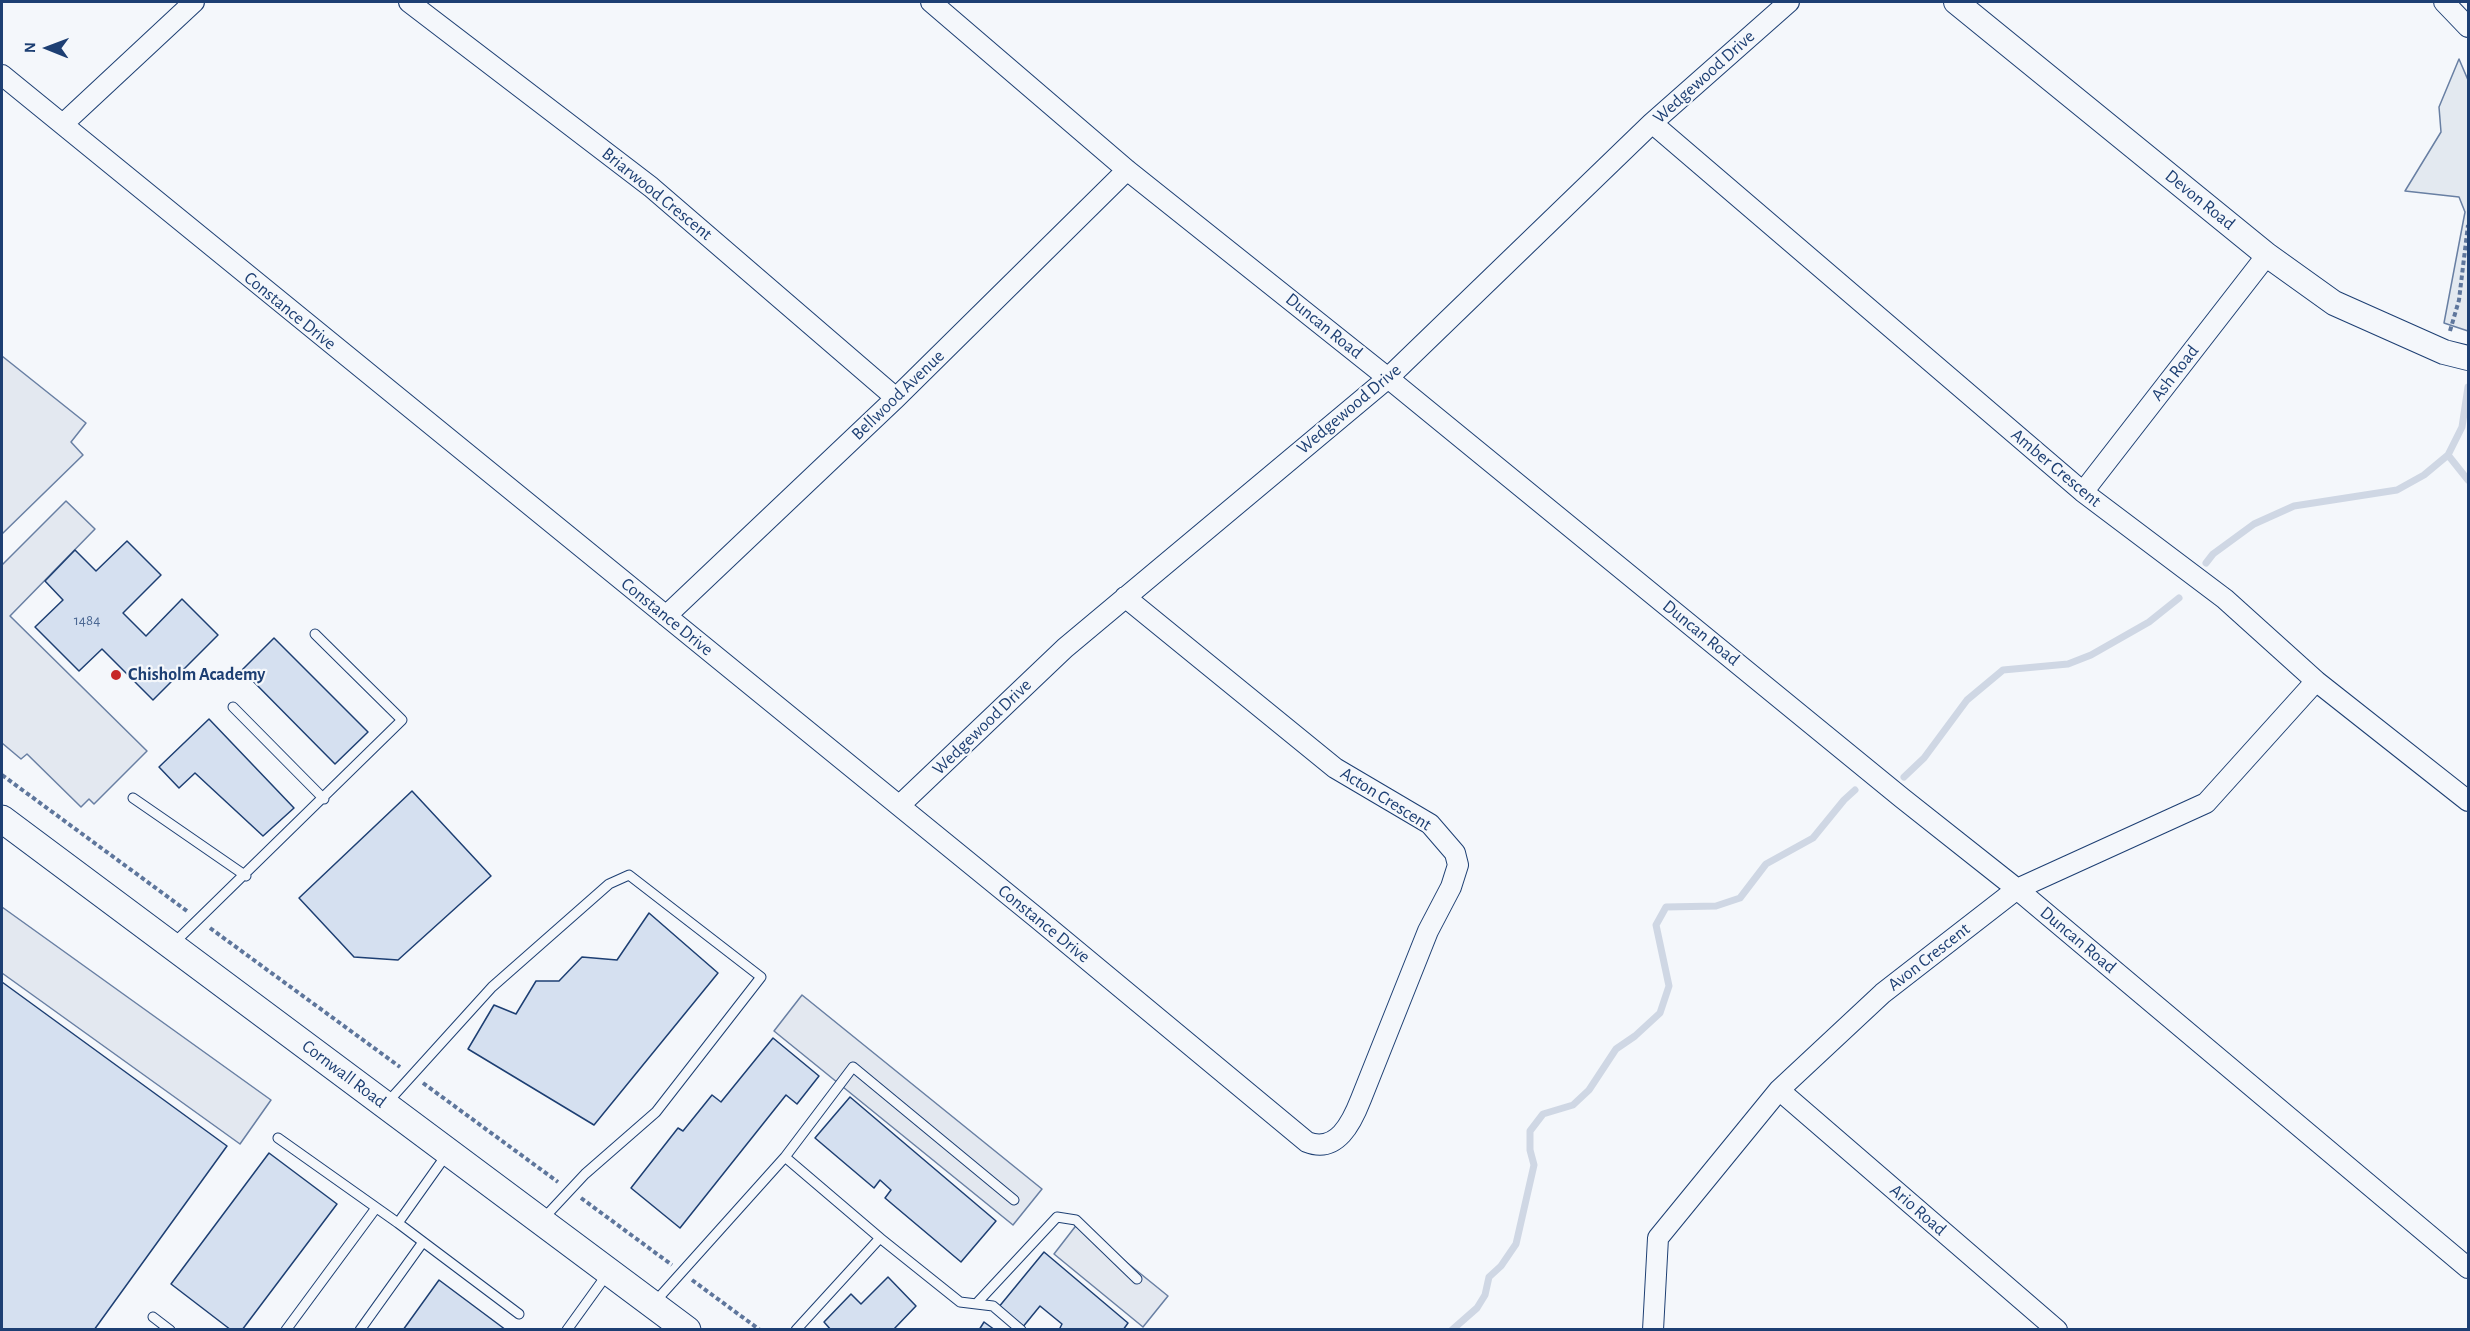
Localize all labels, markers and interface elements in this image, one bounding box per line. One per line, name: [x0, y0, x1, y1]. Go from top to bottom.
north arrow: [18, 18, 78, 78]
street label: Wedgewood Drive: [1649, 26, 1759, 128]
text: N: [22, 42, 38, 53]
street label: Briarwood Crescent: [597, 143, 717, 245]
street label: Devon Road: [2161, 165, 2239, 235]
street label: Constance Drive: [240, 267, 340, 355]
street label: Duncan Road: [1281, 288, 1367, 364]
street label: Ash Road: [2146, 341, 2204, 405]
street label: Bellwood Avenue: [847, 345, 949, 445]
street label: Wedgewood Drive: [1293, 359, 1405, 459]
street label: Amber Crescent: [2007, 424, 2105, 512]
street label: Constance Drive: [617, 573, 717, 661]
street label: Duncan Road: [1658, 595, 1744, 671]
house number: 1484: [74, 611, 100, 629]
place label: Chisholm Academy: [128, 664, 265, 686]
marker: Chisholm Academy: [109, 668, 123, 682]
street label: Wedgewood Drive: [928, 674, 1036, 780]
street label: Acton Crescent: [1336, 762, 1436, 836]
street label: Constance Drive: [994, 880, 1094, 968]
street label: Duncan Road: [2035, 902, 2121, 978]
street label: Avon Crescent: [1884, 918, 1974, 996]
street label: Cornwall Road: [297, 1035, 391, 1113]
street label: Ario Road: [1885, 1180, 1951, 1240]

